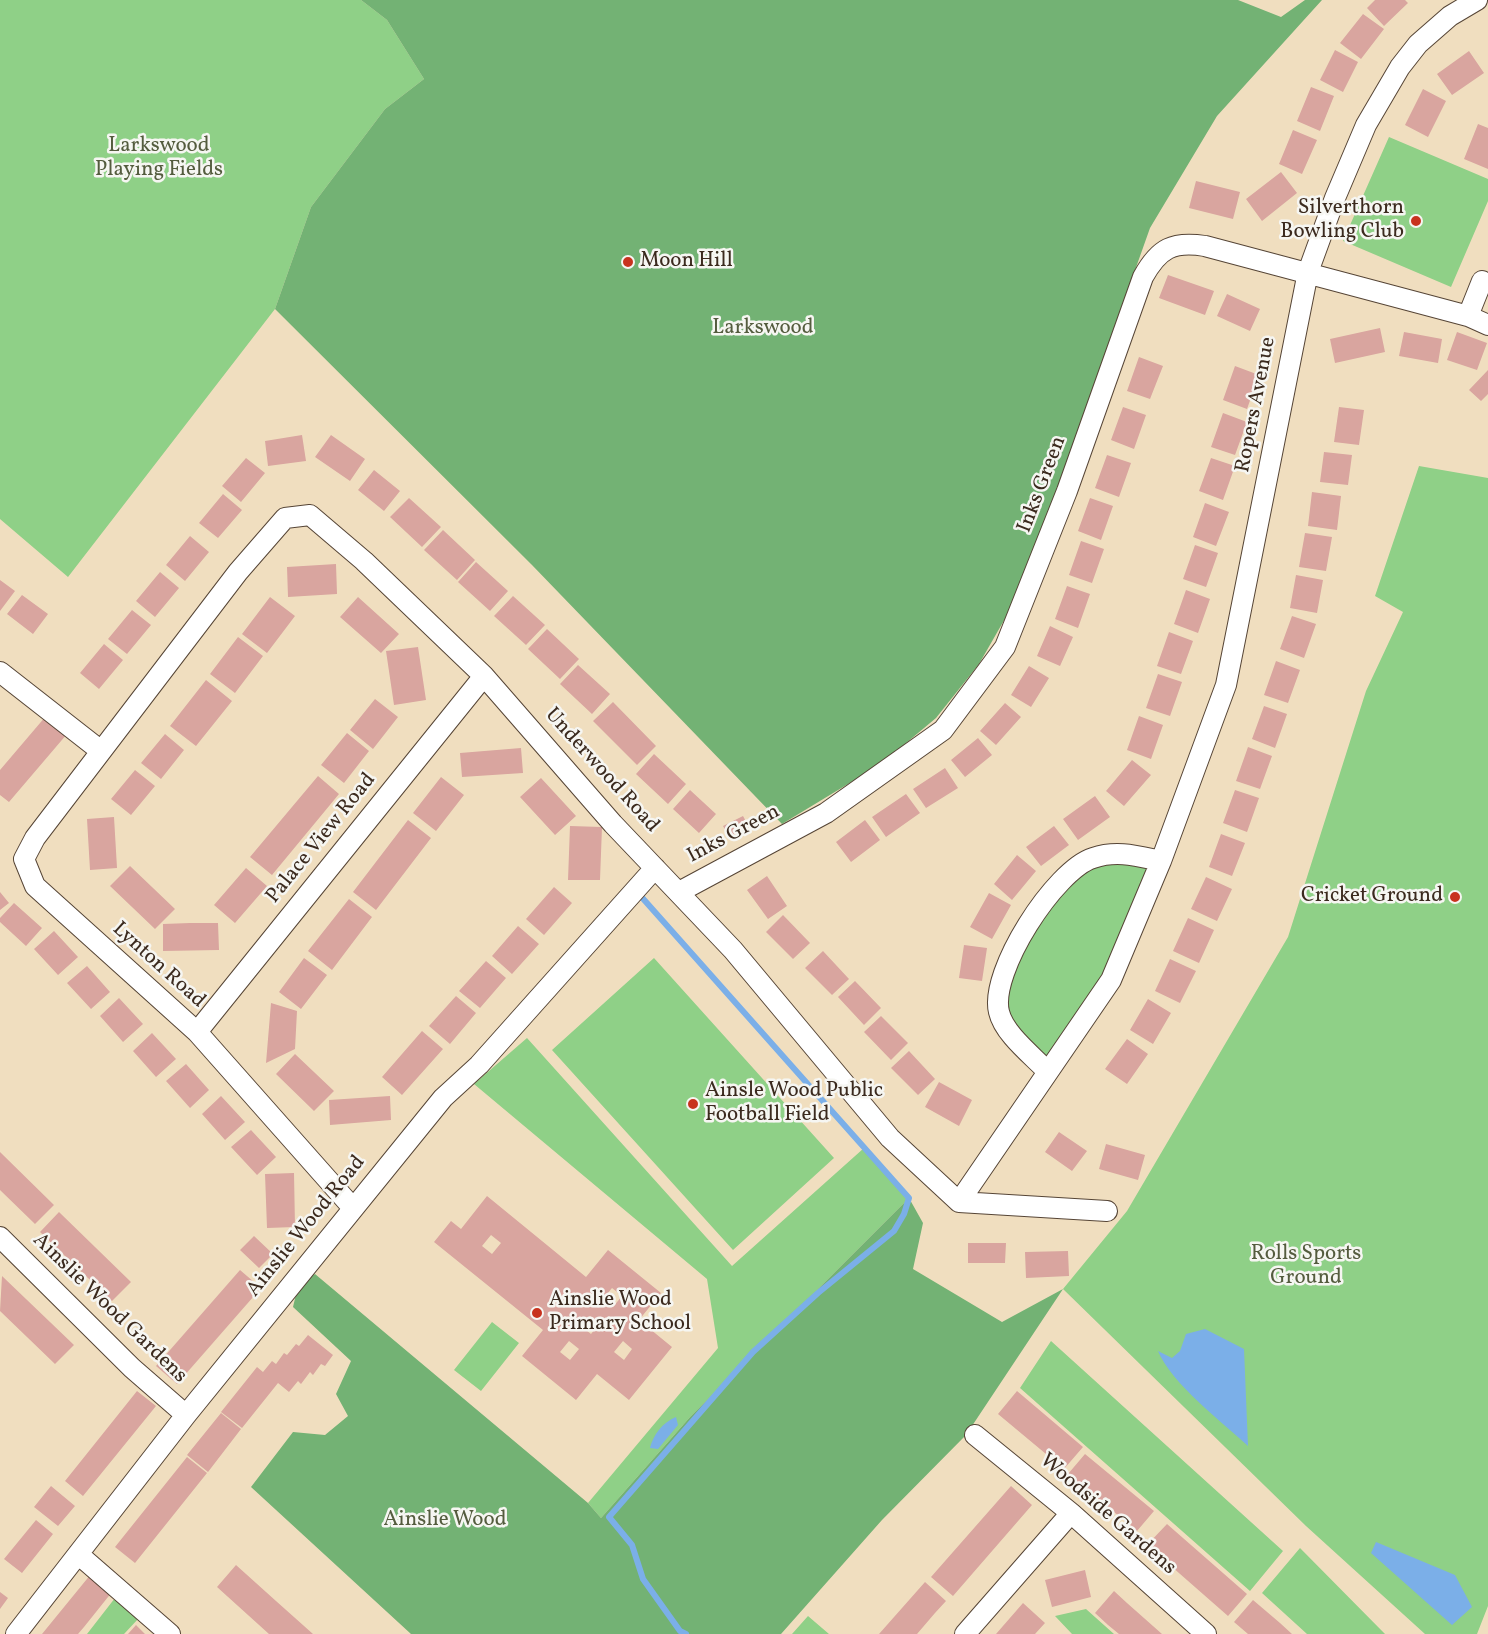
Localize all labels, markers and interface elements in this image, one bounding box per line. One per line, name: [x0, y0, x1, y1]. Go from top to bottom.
park label: Larkswood Playing Fields: [95, 134, 223, 184]
place label: Silverthorn Bowling Club: [1280, 196, 1404, 246]
marker: Silverthorn Bowling Club: [1409, 214, 1423, 228]
place label: Moon Hill: [640, 249, 733, 275]
marker: Moon Hill: [621, 255, 635, 269]
park label: Larkswood: [712, 316, 814, 342]
street label: Ropers Avenue: [1231, 335, 1283, 475]
street label: Inks Green: [1013, 433, 1073, 537]
street label: Underwood Road: [538, 703, 664, 839]
street label: Palace View Road: [262, 769, 382, 909]
street label: Inks Green: [683, 800, 785, 870]
place label: Cricket Ground: [1301, 884, 1443, 910]
marker: Cricket Ground: [1448, 890, 1462, 904]
street label: Lynton Road: [106, 918, 210, 1014]
place label: Ainsle Wood Public Football Field: [705, 1079, 883, 1129]
marker: Ainsle Wood Public Football Field: [686, 1097, 700, 1111]
street label: Ainslie Wood Road: [242, 1151, 372, 1303]
street label: Ainslie Wood Gardens: [26, 1229, 192, 1389]
park label: Rolls Sports Ground: [1251, 1242, 1361, 1292]
place label: Ainslie Wood Primary School: [549, 1288, 691, 1338]
marker: Ainslie Wood Primary School: [530, 1306, 544, 1320]
street label: Woodside Gardens: [1034, 1449, 1180, 1581]
park label: Ainslie Wood: [384, 1508, 506, 1534]

